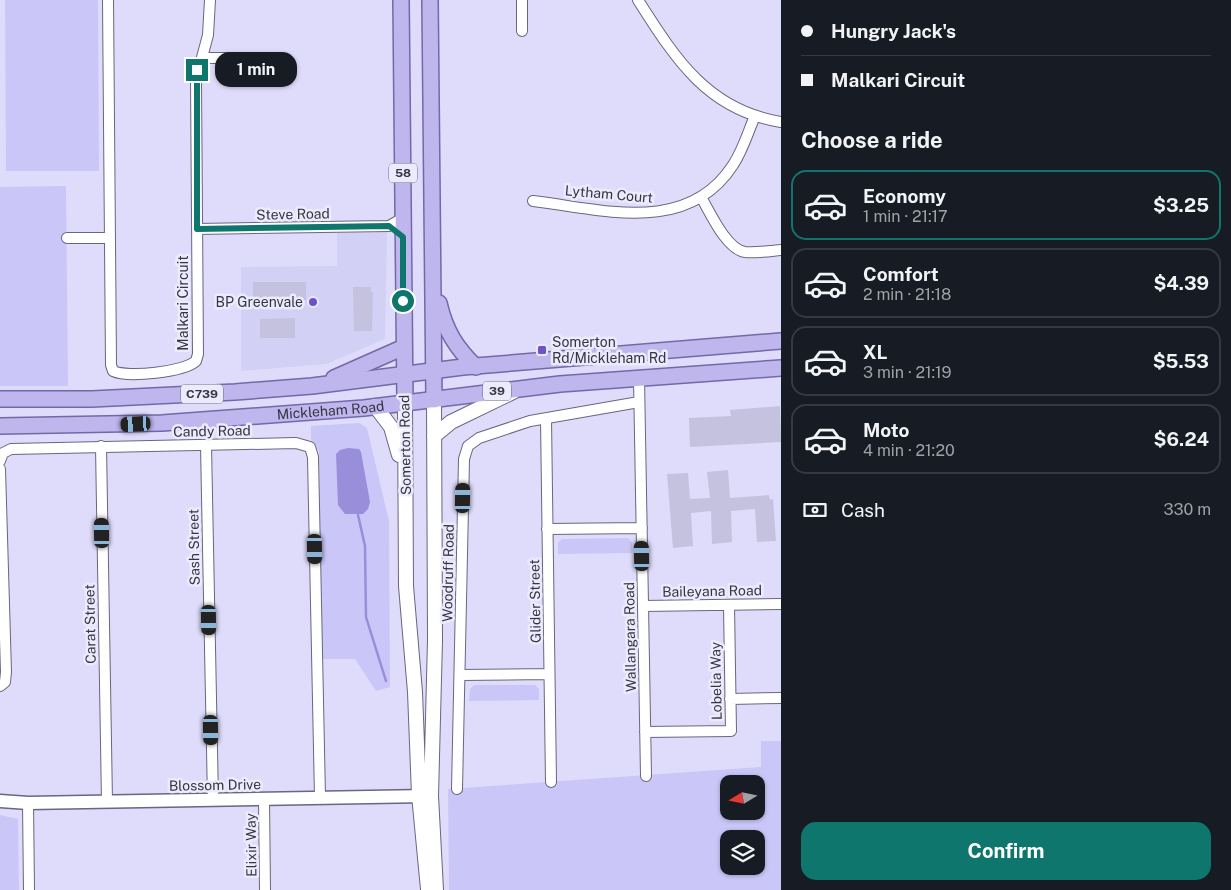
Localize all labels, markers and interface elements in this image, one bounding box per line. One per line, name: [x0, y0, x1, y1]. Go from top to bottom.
text: Hungry Jack's: [831, 20, 956, 42]
callout: 1 min: [214, 52, 297, 88]
route end: [186, 59, 208, 81]
text: 1 min: [237, 60, 275, 79]
text: Malkari Circuit: [831, 69, 965, 91]
text: Choose a ride: [801, 127, 943, 153]
road number: 58: [389, 164, 417, 182]
street label: Lytham Court: [564, 182, 654, 206]
icon: car: [803, 183, 848, 228]
text: Economy: [863, 185, 946, 207]
text: $3.25: [1153, 194, 1209, 216]
street label: Steve Road: [256, 205, 330, 223]
text: 1 min · 21:17: [863, 207, 948, 226]
street label: Malkari Circuit: [175, 255, 191, 351]
icon: car: [803, 261, 848, 306]
text: Comfort: [863, 263, 939, 285]
text: $4.39: [1153, 272, 1209, 294]
text: 2 min · 21:18: [863, 285, 951, 304]
route start: [392, 290, 414, 312]
place label: BP Greenvale: [215, 294, 303, 310]
marker: BP Greenvale: [307, 296, 319, 308]
place label: Somerton Rd/Mickleham Rd: [552, 334, 666, 366]
icon: car: [803, 339, 848, 384]
text: XL: [863, 341, 888, 363]
marker: Somerton Rd/Mickleham Rd: [536, 344, 548, 356]
text: $5.53: [1153, 350, 1209, 372]
text: 3 min · 21:19: [863, 363, 952, 382]
road number: 39: [483, 382, 511, 401]
road number: C739: [181, 384, 223, 404]
street label: Somerton Road: [396, 395, 414, 495]
street label: Mickleham Road: [276, 398, 385, 422]
car: [120, 416, 151, 432]
icon: car: [803, 417, 848, 462]
text: Moto: [863, 419, 909, 441]
street label: Candy Road: [173, 422, 251, 440]
text: $6.24: [1153, 428, 1209, 450]
text: 4 min · 21:20: [863, 441, 955, 460]
car: [455, 483, 470, 513]
icon: cash: [801, 496, 829, 524]
text: Cash: [841, 499, 885, 521]
text: 330 m: [1164, 500, 1211, 519]
street label: Sash Street: [185, 509, 203, 585]
car: [94, 518, 109, 548]
street label: Woodruff Road: [439, 524, 457, 622]
car: [307, 534, 322, 564]
car: [634, 541, 649, 571]
street label: Glider Street: [526, 559, 544, 643]
street label: Wallangara Road: [621, 582, 639, 692]
street label: Baileyana Road: [662, 582, 762, 600]
street label: Carat Street: [81, 584, 99, 664]
car: [201, 605, 216, 635]
street label: Lobelia Way: [707, 641, 725, 720]
car: [203, 715, 218, 745]
north arrow: [720, 775, 765, 820]
map controls: [720, 775, 765, 875]
street label: Blossom Drive: [169, 776, 261, 794]
street label: Elixir Way: [242, 812, 260, 877]
button: Confirm: [801, 822, 1211, 880]
button: layers: [720, 830, 765, 875]

